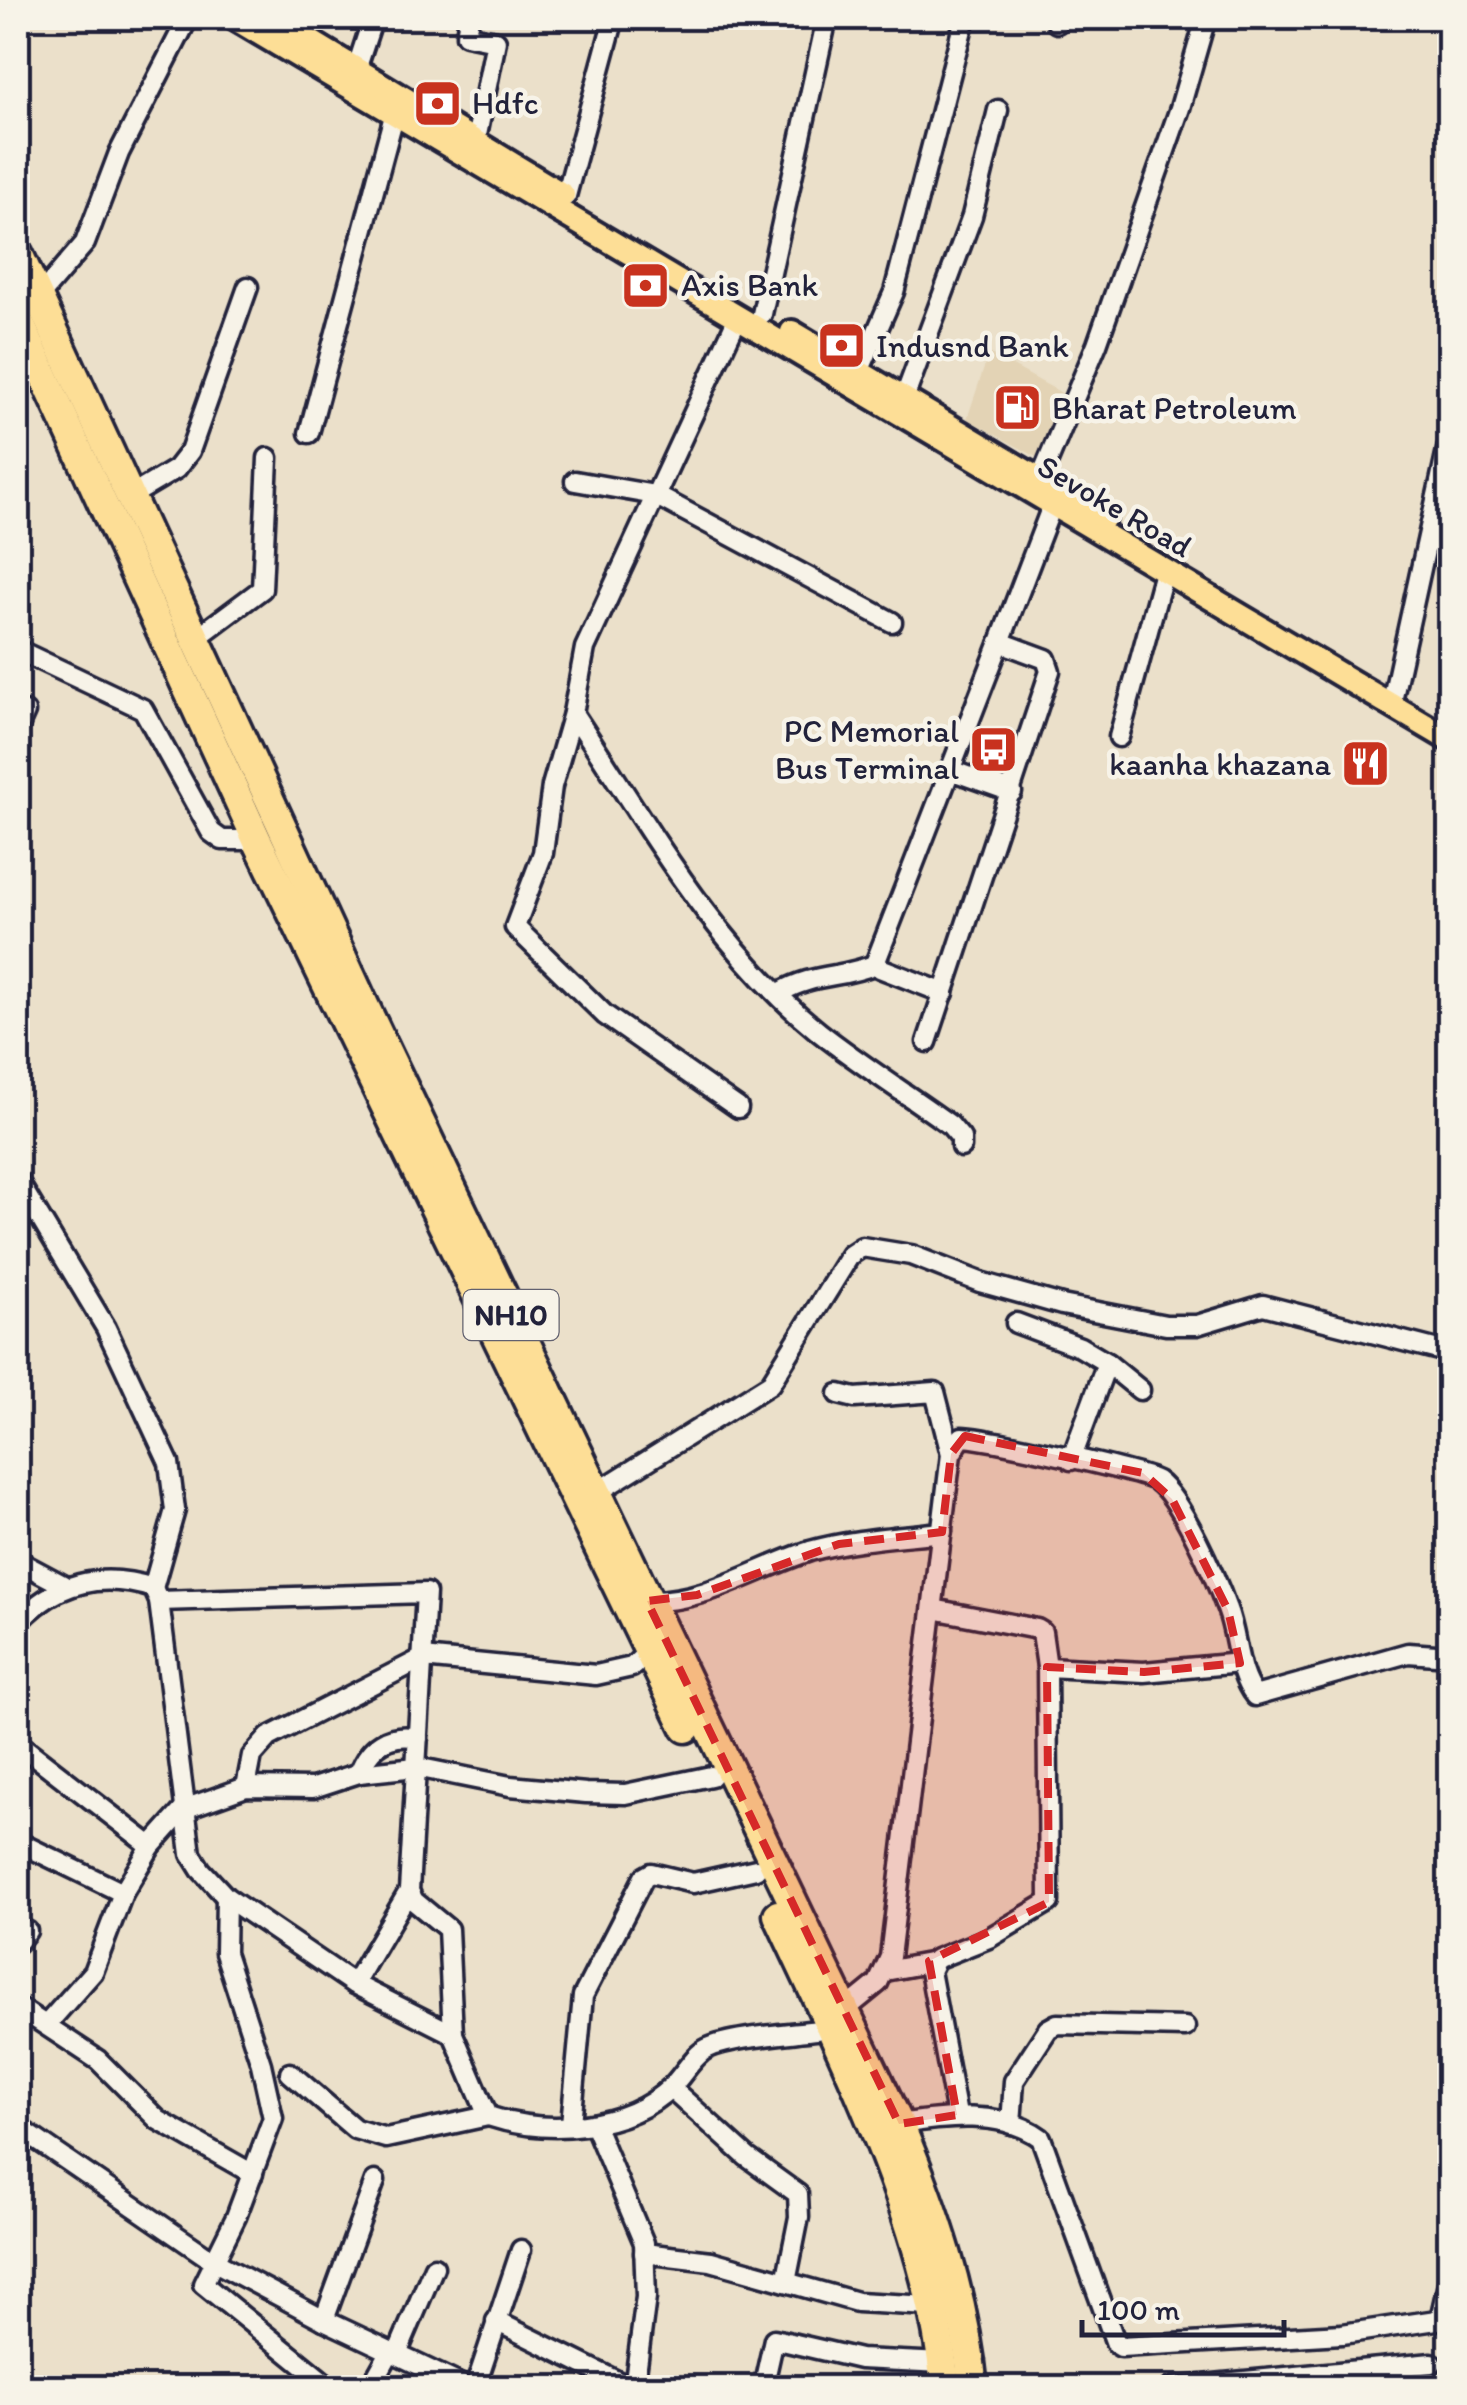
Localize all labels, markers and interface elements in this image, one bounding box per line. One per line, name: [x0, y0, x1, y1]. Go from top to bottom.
bank icon: Hdfc: [411, 77, 463, 129]
place label: Hdfc: [472, 84, 539, 122]
bank icon: Axis Bank: [620, 259, 672, 311]
place label: Axis Bank: [681, 266, 819, 304]
bank icon: Indusnd Bank: [815, 320, 867, 372]
place label: Indusnd Bank: [876, 327, 1069, 365]
fuel station icon: Bharat Petroleum: [991, 382, 1043, 434]
place label: Bharat Petroleum: [1052, 389, 1297, 427]
street label: Sevoke Road: [1031, 447, 1199, 565]
place label: PC Memorial Bus Terminal: [775, 712, 959, 787]
bus stop icon: PC Memorial Bus Terminal: [968, 723, 1020, 775]
restaurant icon: kaanha khazana: [1340, 738, 1392, 790]
place label: kaanha khazana: [1109, 745, 1331, 783]
road number: NH10: [464, 1290, 558, 1340]
scale bar: [1082, 2275, 1284, 2337]
text: 100 m: [1097, 2291, 1180, 2328]

